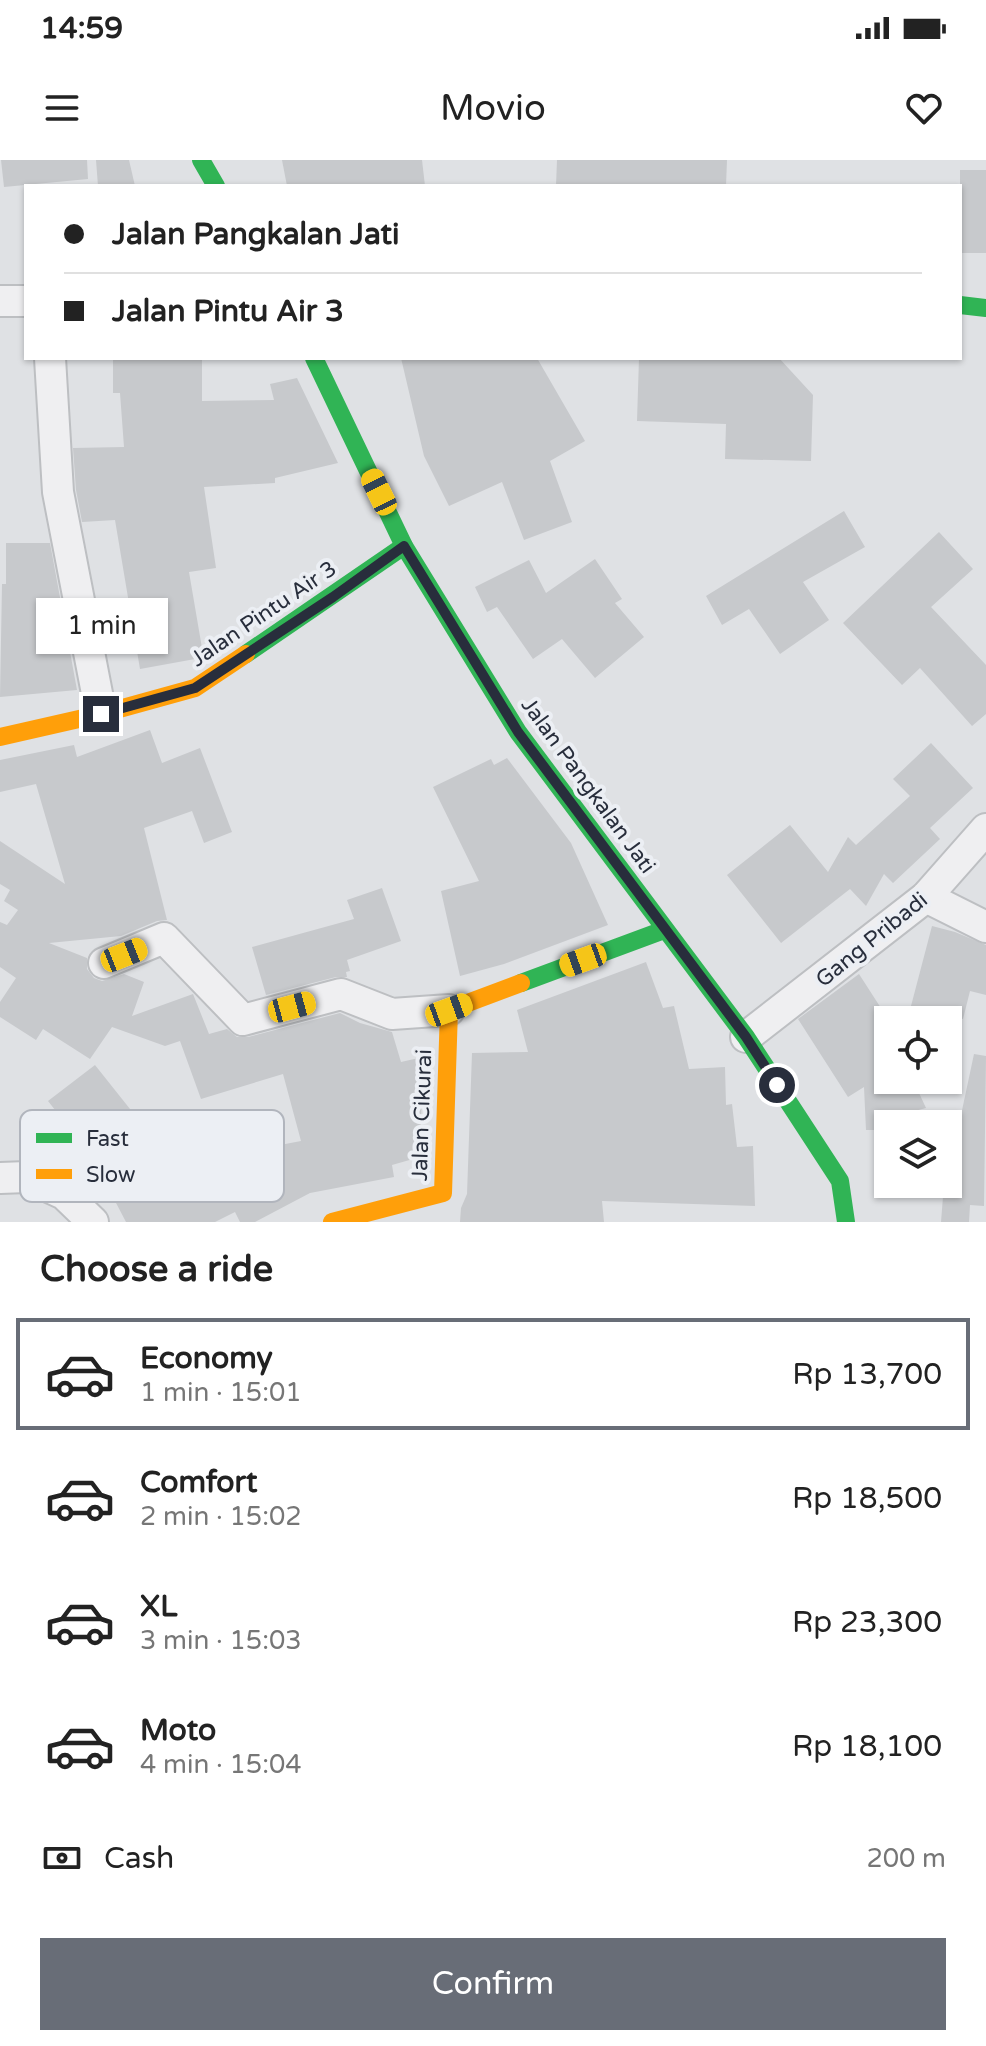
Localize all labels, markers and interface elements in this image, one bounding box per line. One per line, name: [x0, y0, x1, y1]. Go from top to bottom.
text: 14:59: [40, 10, 123, 47]
icon: menu: [40, 86, 84, 130]
icon: heart: [902, 86, 946, 130]
text: Movio: [440, 87, 546, 130]
text: Jalan Pangkalan Jati: [112, 216, 399, 253]
text: Jalan Pintu Air 3: [112, 293, 344, 330]
car: [358, 465, 400, 519]
street label: Jalan Pintu Air 3: [186, 556, 341, 672]
callout: 1 min: [35, 598, 167, 654]
text: 1 min: [67, 610, 137, 641]
street label: Jalan Pangkalan Jati: [516, 693, 661, 878]
route end: [83, 696, 119, 732]
street label: Gang Pribadi: [811, 887, 933, 993]
car: [97, 935, 151, 975]
car: [556, 941, 610, 979]
car: [266, 989, 318, 1025]
car: [422, 991, 476, 1029]
map controls: [874, 1006, 962, 1198]
button: locate: [874, 1006, 962, 1094]
street label: Jalan Cikurai: [407, 1049, 437, 1181]
route start: [759, 1067, 795, 1103]
legend: [20, 1110, 284, 1202]
button: layers: [874, 1110, 962, 1198]
text: Fast: [86, 1126, 129, 1152]
text: Slow: [86, 1162, 136, 1188]
text: Choose a ride: [40, 1248, 273, 1291]
icon: car: [44, 1338, 116, 1410]
text: Economy: [140, 1340, 273, 1377]
text: Rp 13,700: [792, 1356, 942, 1393]
text: 1 min · 15:01: [140, 1377, 302, 1408]
icon: car: [44, 1462, 116, 1534]
text: Comfort: [140, 1464, 258, 1501]
text: Rp 18,500: [792, 1480, 942, 1517]
text: 2 min · 15:02: [140, 1501, 302, 1532]
icon: car: [44, 1586, 116, 1658]
text: XL: [140, 1588, 177, 1625]
text: Rp 23,300: [792, 1604, 942, 1641]
text: 3 min · 15:03: [140, 1625, 302, 1656]
icon: car: [44, 1710, 116, 1782]
text: Moto: [140, 1712, 216, 1749]
text: Rp 18,100: [792, 1728, 942, 1765]
text: 4 min · 15:04: [140, 1749, 302, 1780]
icon: cash: [40, 1836, 84, 1880]
text: Cash: [104, 1840, 174, 1877]
text: 200 m: [866, 1843, 946, 1874]
button: Confirm: [40, 1938, 946, 2030]

